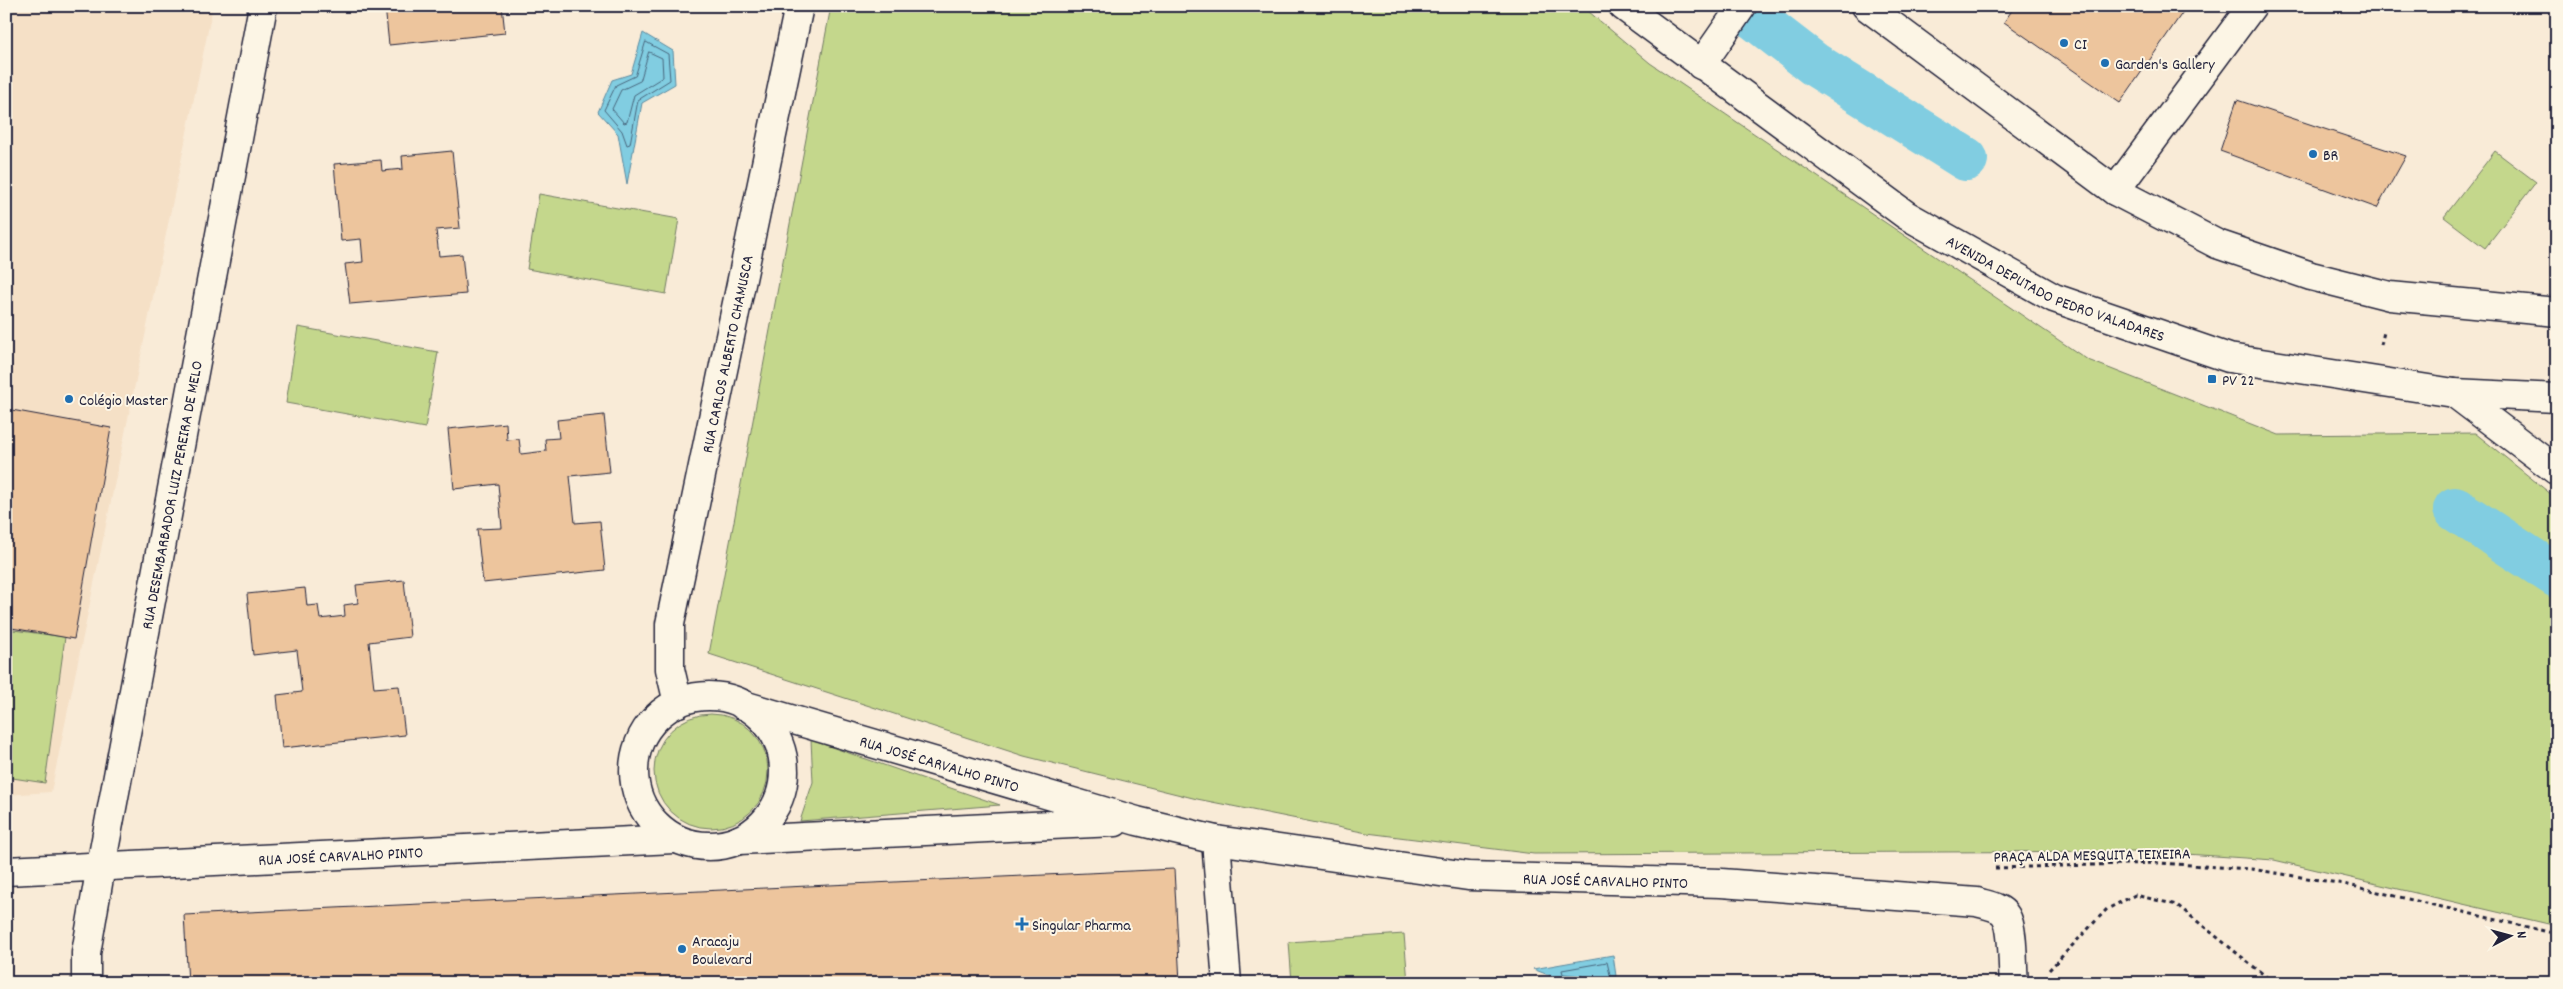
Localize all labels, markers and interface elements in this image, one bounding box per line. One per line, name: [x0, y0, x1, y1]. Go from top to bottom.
place label: CI: [2074, 34, 2087, 57]
marker: CI: [2058, 37, 2070, 49]
place label: Garden's Gallery: [2115, 54, 2215, 77]
marker: Garden's Gallery: [2099, 57, 2111, 69]
place label: BR: [2323, 145, 2339, 168]
marker: BR: [2307, 148, 2319, 160]
street label: AVENIDA DEPUTADO PEDRO VALADARES: [1941, 231, 2167, 349]
street label: RUA CARLOS ALBERTO CHAMUSCA: [697, 253, 761, 455]
street label: RUA DESEMBARBADOR LUIZ PEREIRA DE MELO: [137, 359, 210, 632]
place label: PV 22: [2222, 370, 2255, 393]
marker: PV 22: [2206, 373, 2218, 385]
place label: Colégio Master: [79, 390, 168, 413]
marker: Colégio Master: [63, 393, 75, 405]
street label: RUA JOSÉ CARVALHO PINTO: [856, 731, 1021, 800]
street label: RUA JOSÉ CARVALHO PINTO: [258, 842, 424, 873]
street label: PRAÇA ALDA MESQUITA TEIXEIRA: [1993, 843, 2191, 870]
street label: RUA JOSÉ CARVALHO PINTO: [1522, 869, 1688, 896]
north arrow: [2486, 912, 2536, 962]
place label: Singular Pharma: [1032, 915, 1131, 938]
marker: Singular Pharma: [1016, 918, 1028, 930]
text: N: [2511, 930, 2531, 939]
place label: Aracaju Boulevard: [692, 931, 752, 972]
marker: Aracaju Boulevard: [676, 943, 688, 955]

